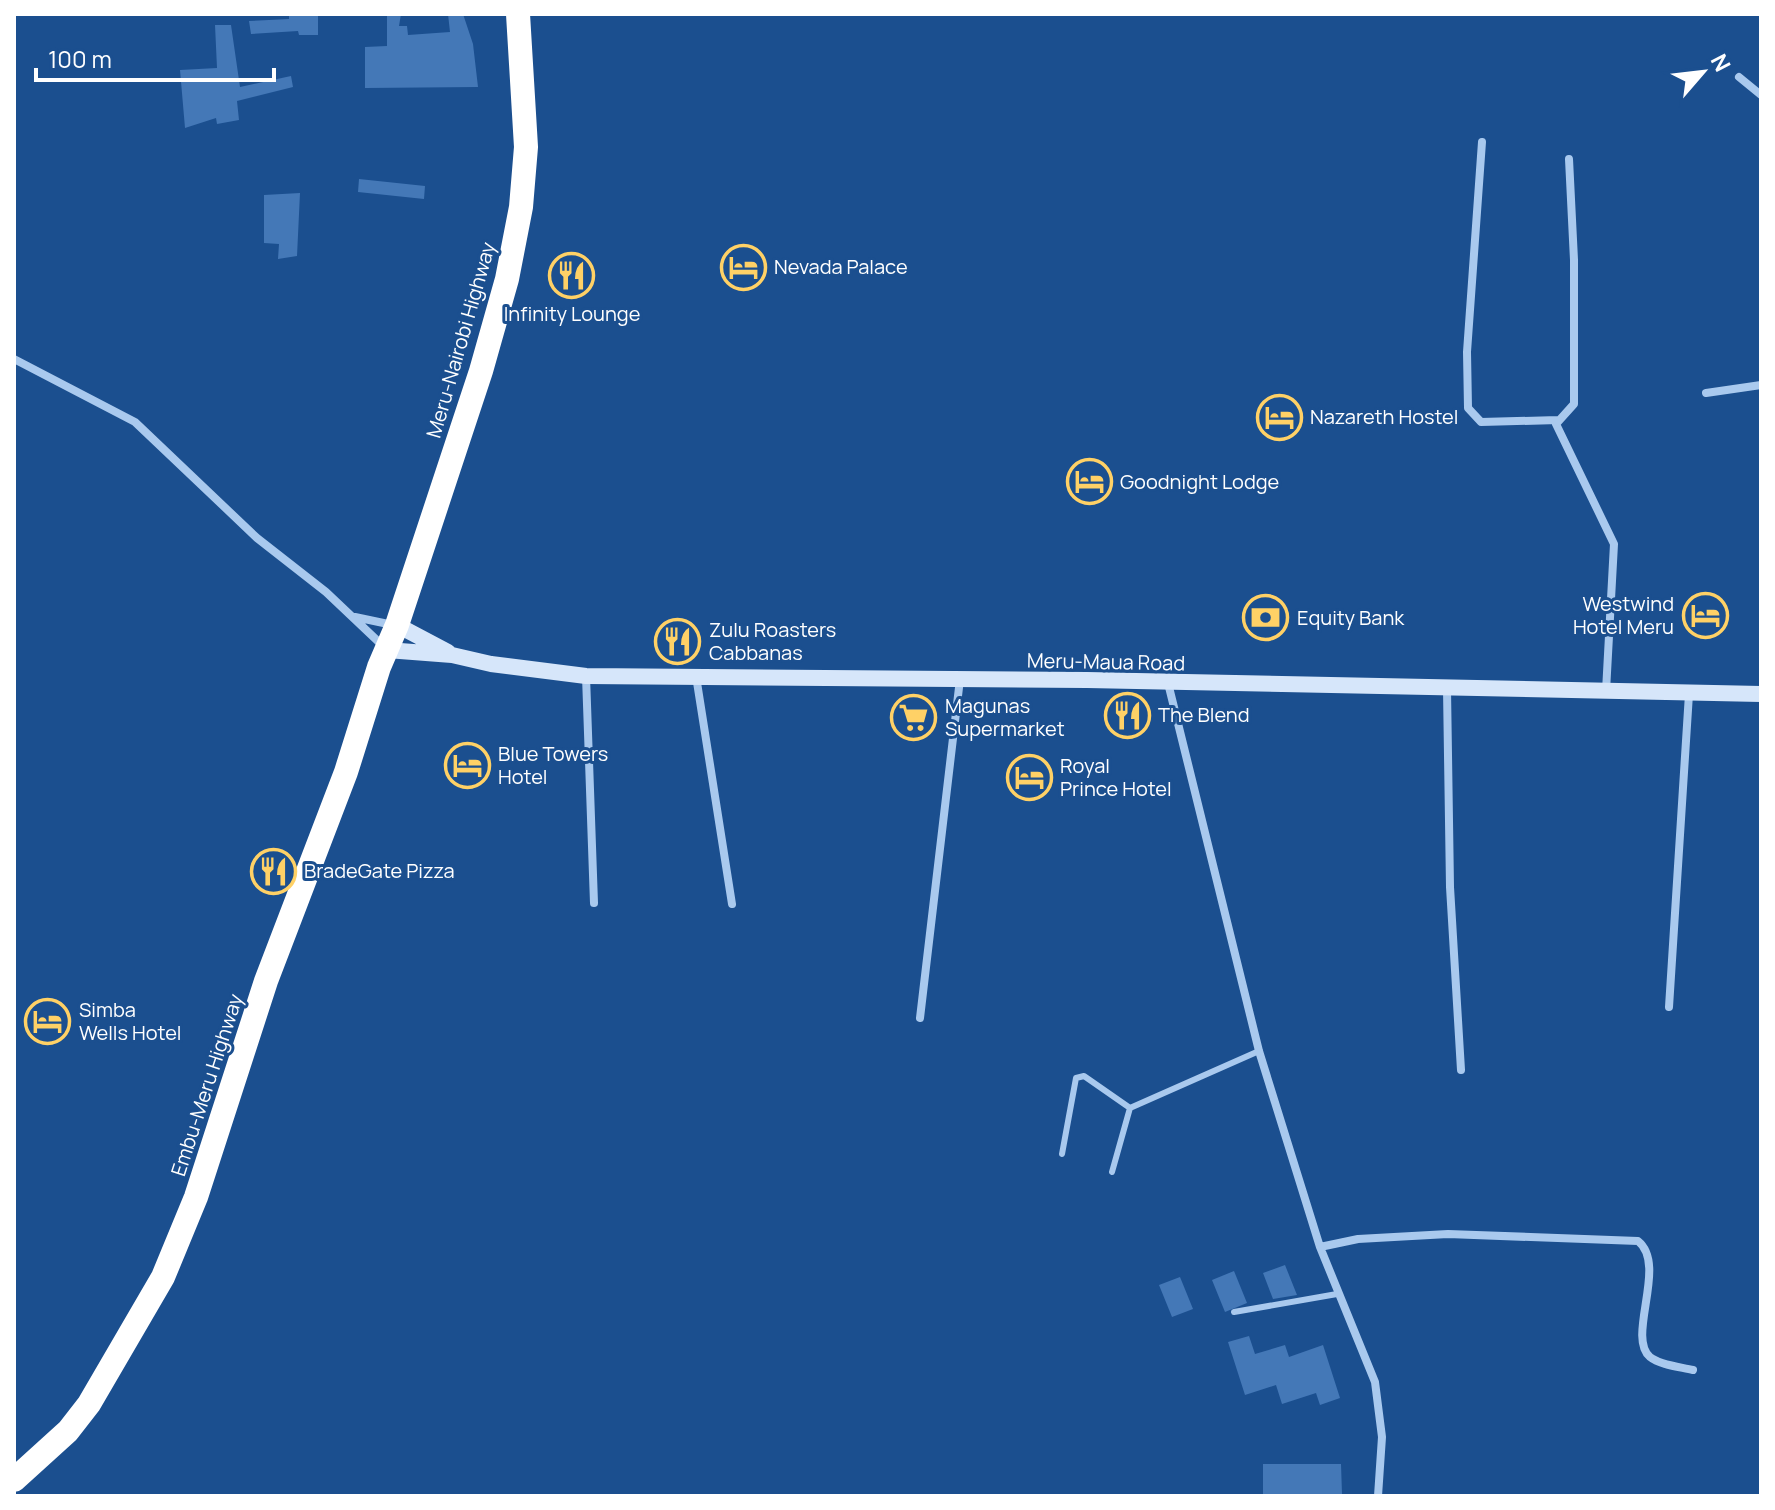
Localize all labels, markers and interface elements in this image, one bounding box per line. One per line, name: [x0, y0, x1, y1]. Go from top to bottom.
scale bar: [36, 32, 274, 82]
north arrow: [1663, 32, 1743, 112]
text: 100 m: [48, 42, 112, 75]
text: N: [1704, 49, 1738, 77]
street label: Meru-Nairobi Highway: [420, 238, 502, 441]
hotel icon: Nevada Palace: [719, 243, 767, 291]
restaurant icon: Infinity Lounge: [548, 251, 596, 299]
place label: Nevada Palace: [774, 253, 908, 280]
place label: Infinity Lounge: [504, 300, 640, 327]
hotel icon: Nazareth Hostel: [1255, 393, 1303, 441]
place label: Nazareth Hostel: [1310, 403, 1458, 430]
hotel icon: Goodnight Lodge: [1065, 458, 1113, 506]
place label: Goodnight Lodge: [1120, 468, 1279, 495]
place label: Westwind Hotel Meru: [1573, 590, 1674, 640]
hotel icon: Westwind Hotel Meru: [1681, 591, 1729, 639]
bank icon: Equity Bank: [1242, 594, 1290, 642]
place label: Equity Bank: [1297, 604, 1405, 631]
place label: Zulu Roasters Cabbanas: [709, 616, 836, 666]
restaurant icon: Zulu Roasters Cabbanas: [654, 617, 702, 665]
street label: Meru-Maua Road: [1027, 647, 1185, 676]
restaurant icon: The Blend: [1103, 691, 1151, 739]
place label: Magunas Supermarket: [945, 692, 1065, 742]
supermarket icon: Magunas Supermarket: [890, 693, 938, 741]
place label: The Blend: [1158, 701, 1249, 728]
place label: Blue Towers Hotel: [498, 740, 608, 790]
hotel icon: Blue Towers Hotel: [443, 742, 491, 790]
place label: Royal Prince Hotel: [1060, 752, 1172, 802]
hotel icon: Royal Prince Hotel: [1005, 753, 1053, 801]
restaurant icon: BradeGate Pizza: [249, 847, 297, 895]
place label: BradeGate Pizza: [304, 857, 455, 884]
street label: Embu-Meru Highway: [164, 990, 249, 1179]
place label: Simba Wells Hotel: [79, 996, 182, 1046]
hotel icon: Simba Wells Hotel: [24, 998, 72, 1046]

